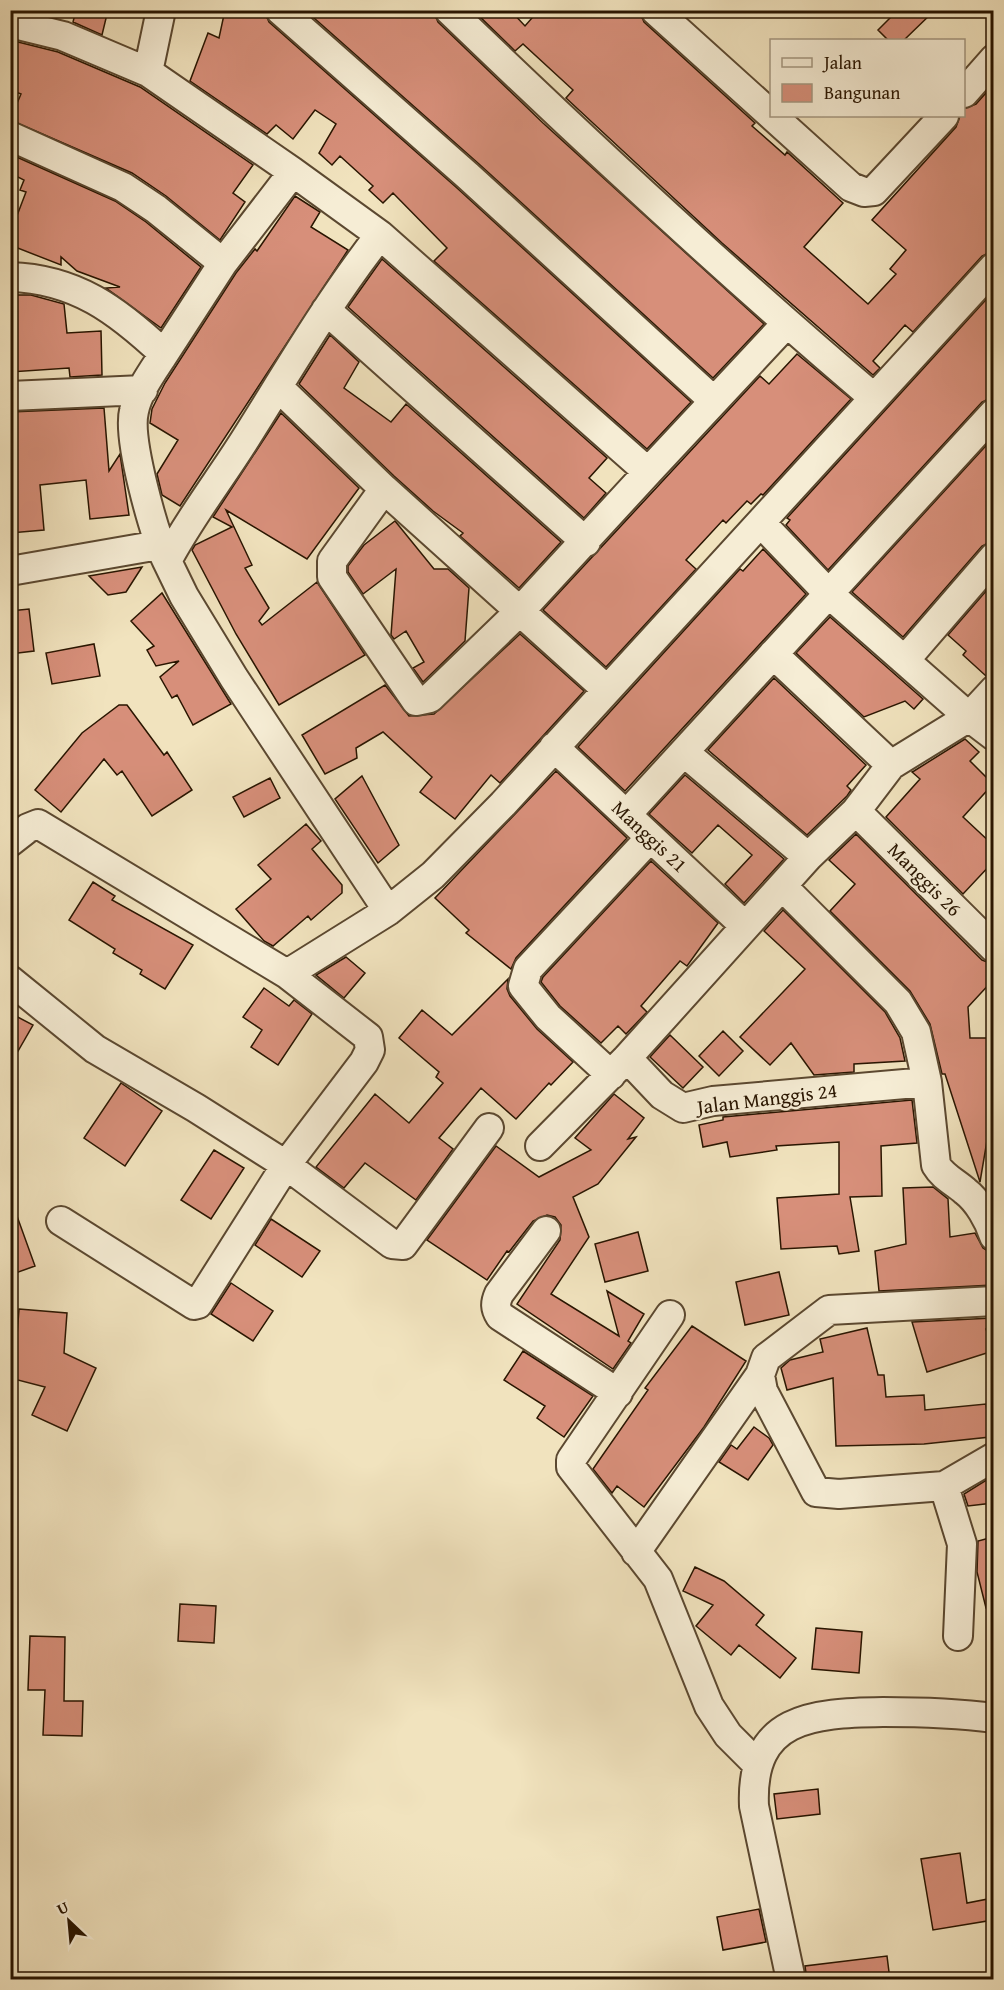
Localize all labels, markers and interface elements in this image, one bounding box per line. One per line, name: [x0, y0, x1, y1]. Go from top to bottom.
legend: [770, 39, 965, 117]
text: Jalan: [822, 49, 862, 76]
text: Bangunan: [824, 79, 900, 106]
street label: Manggis 21: [606, 793, 694, 879]
street label: Manggis 26: [881, 835, 969, 923]
street label: Jalan Manggis 24: [692, 1075, 839, 1121]
north arrow: [39, 1891, 99, 1951]
text: U: [52, 1894, 73, 1921]

